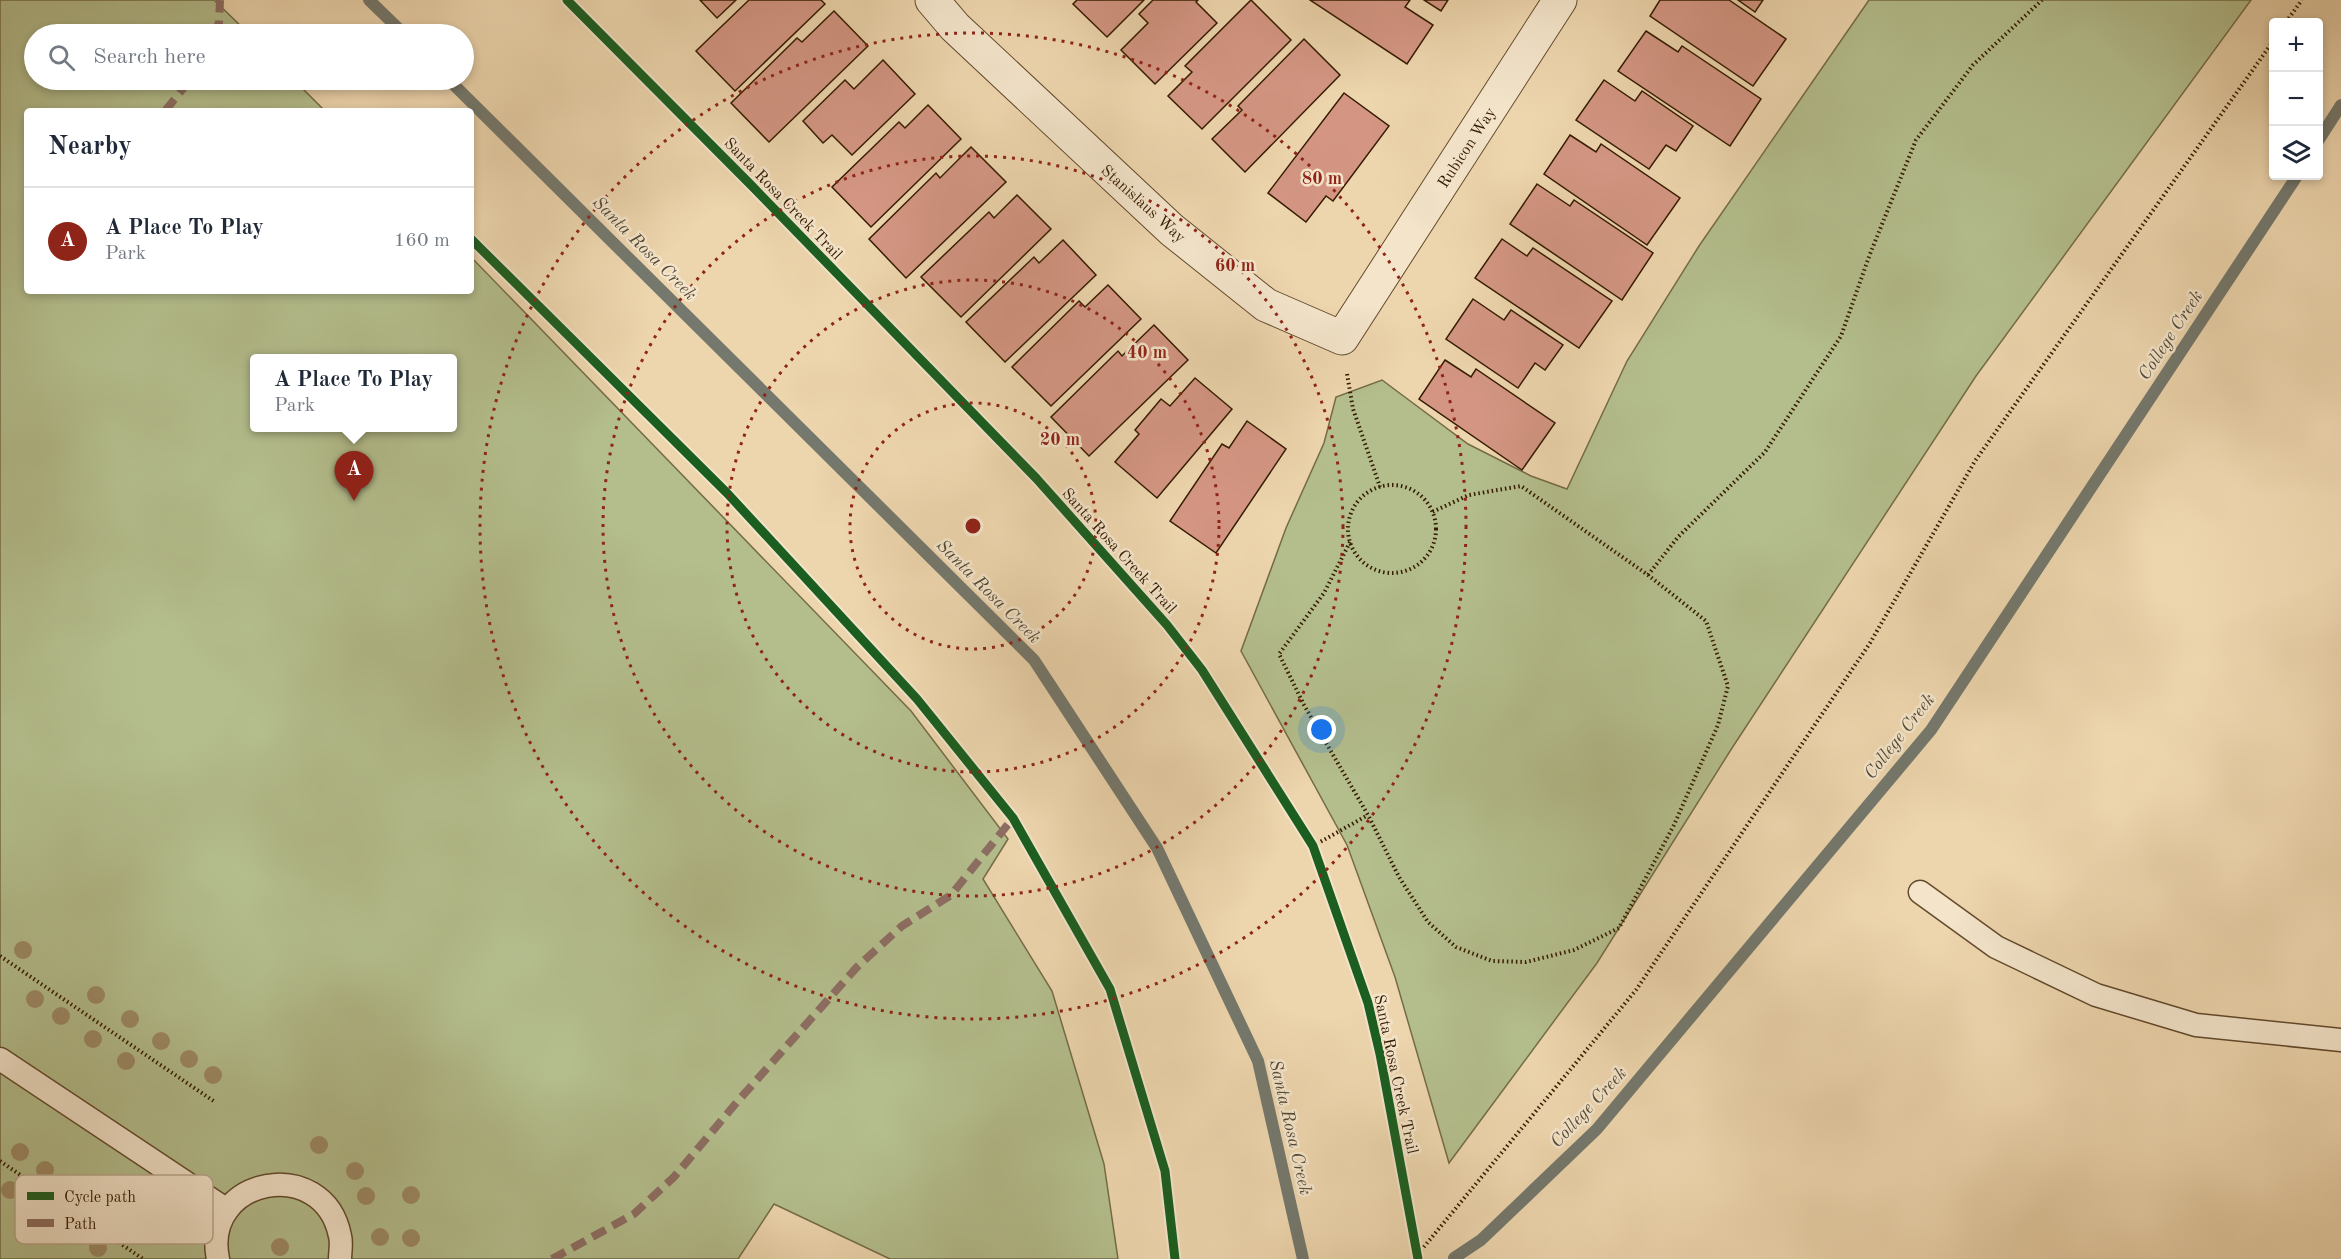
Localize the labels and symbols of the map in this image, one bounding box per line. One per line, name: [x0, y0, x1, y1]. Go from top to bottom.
street label: Rubicon Way: [1436, 105, 1500, 191]
street label: Santa Rosa Creek Trail: [720, 135, 845, 263]
street label: Stanislaus Way: [1097, 163, 1188, 247]
text: 80 m: [1302, 170, 1342, 188]
water label: Santa Rosa Creek: [589, 193, 700, 304]
text: 60 m: [1215, 257, 1255, 275]
water label: College Creek: [2135, 287, 2206, 383]
text: 40 m: [1127, 344, 1167, 362]
text: 20 m: [1040, 431, 1080, 449]
pin: A: [334, 452, 374, 501]
street label: Santa Rosa Creek Trail: [1058, 486, 1179, 617]
centre of rings: [963, 516, 983, 536]
water label: Santa Rosa Creek: [933, 536, 1044, 647]
water label: College Creek: [1861, 690, 1939, 783]
your location: [1307, 715, 1336, 744]
street label: Santa Rosa Creek Trail: [1370, 993, 1420, 1156]
water label: Santa Rosa Creek: [1266, 1058, 1314, 1197]
water label: College Creek: [1547, 1064, 1630, 1151]
legend: [15, 1175, 213, 1244]
text: Cycle path: [64, 1190, 136, 1206]
text: Path: [64, 1217, 97, 1233]

